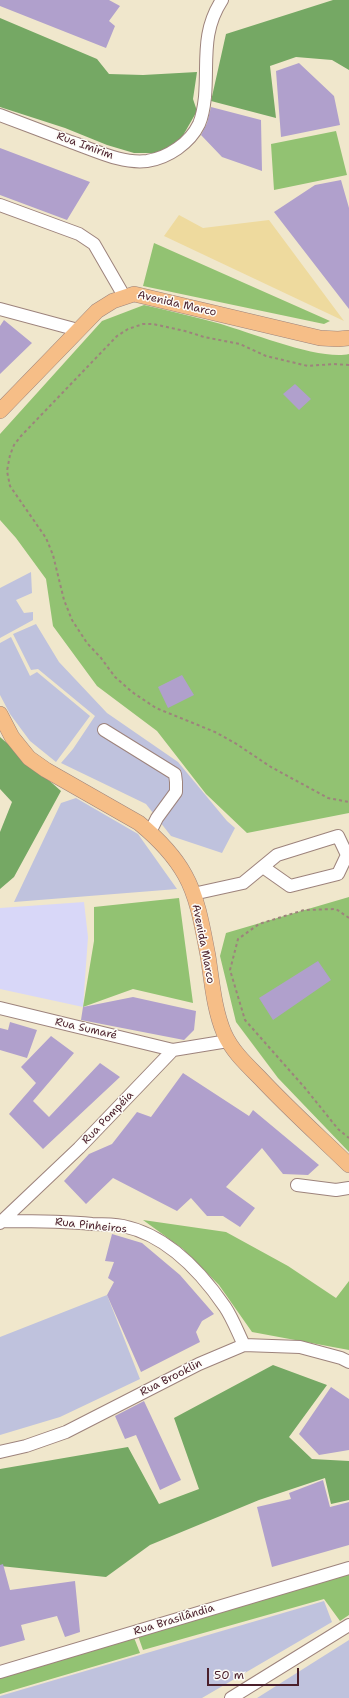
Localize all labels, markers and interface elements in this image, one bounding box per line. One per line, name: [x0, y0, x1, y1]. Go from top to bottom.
street label: Rua Imirim: [55, 130, 115, 162]
street label: Avenida Marco: [136, 289, 218, 319]
street label: Avenida Marco: [189, 903, 217, 985]
street label: Rua Sumaré: [54, 1015, 118, 1043]
street label: Rua Pompéia: [80, 1089, 136, 1147]
street label: Rua Pinheiros: [54, 1216, 128, 1236]
street label: Rua Brooklin: [138, 1357, 204, 1399]
street label: Rua Brasilândia: [132, 1601, 216, 1639]
scale bar: [209, 1660, 301, 1686]
text: 50 m: [214, 1667, 244, 1683]

